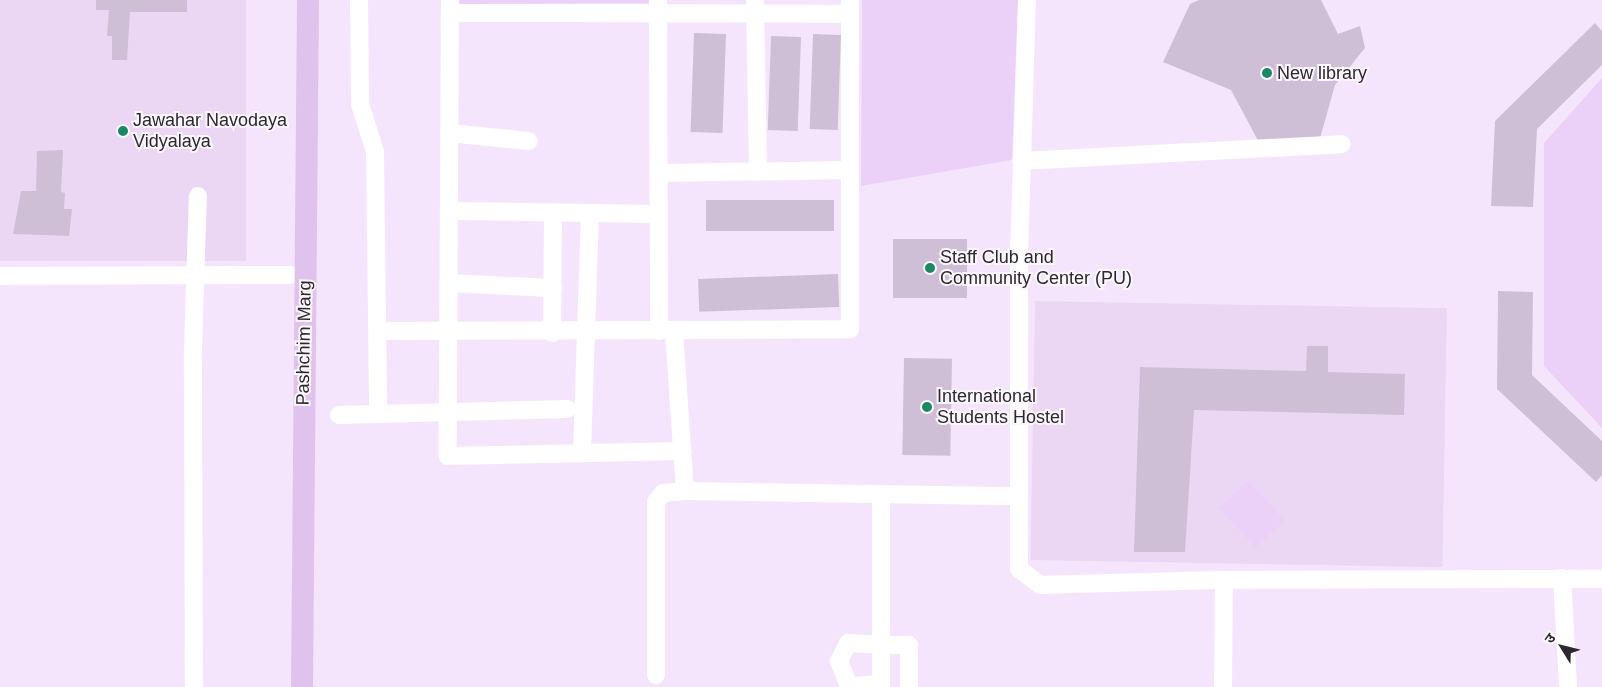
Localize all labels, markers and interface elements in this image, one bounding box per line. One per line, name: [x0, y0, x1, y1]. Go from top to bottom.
place label: New library: [1277, 62, 1367, 84]
marker: New library: [1261, 67, 1273, 79]
place label: Jawahar Navodaya Vidyalaya: [133, 110, 287, 152]
marker: Jawahar Navodaya Vidyalaya: [117, 125, 129, 137]
place label: Staff Club and Community Center (PU): [940, 247, 1132, 290]
marker: Staff Club and Community Center (PU): [924, 262, 936, 274]
street label: Pashchim Marg: [292, 280, 316, 406]
place label: International Students Hostel: [937, 386, 1064, 428]
marker: International Students Hostel: [921, 401, 933, 413]
north arrow: [1537, 622, 1587, 672]
text: उ: [1541, 630, 1559, 646]

